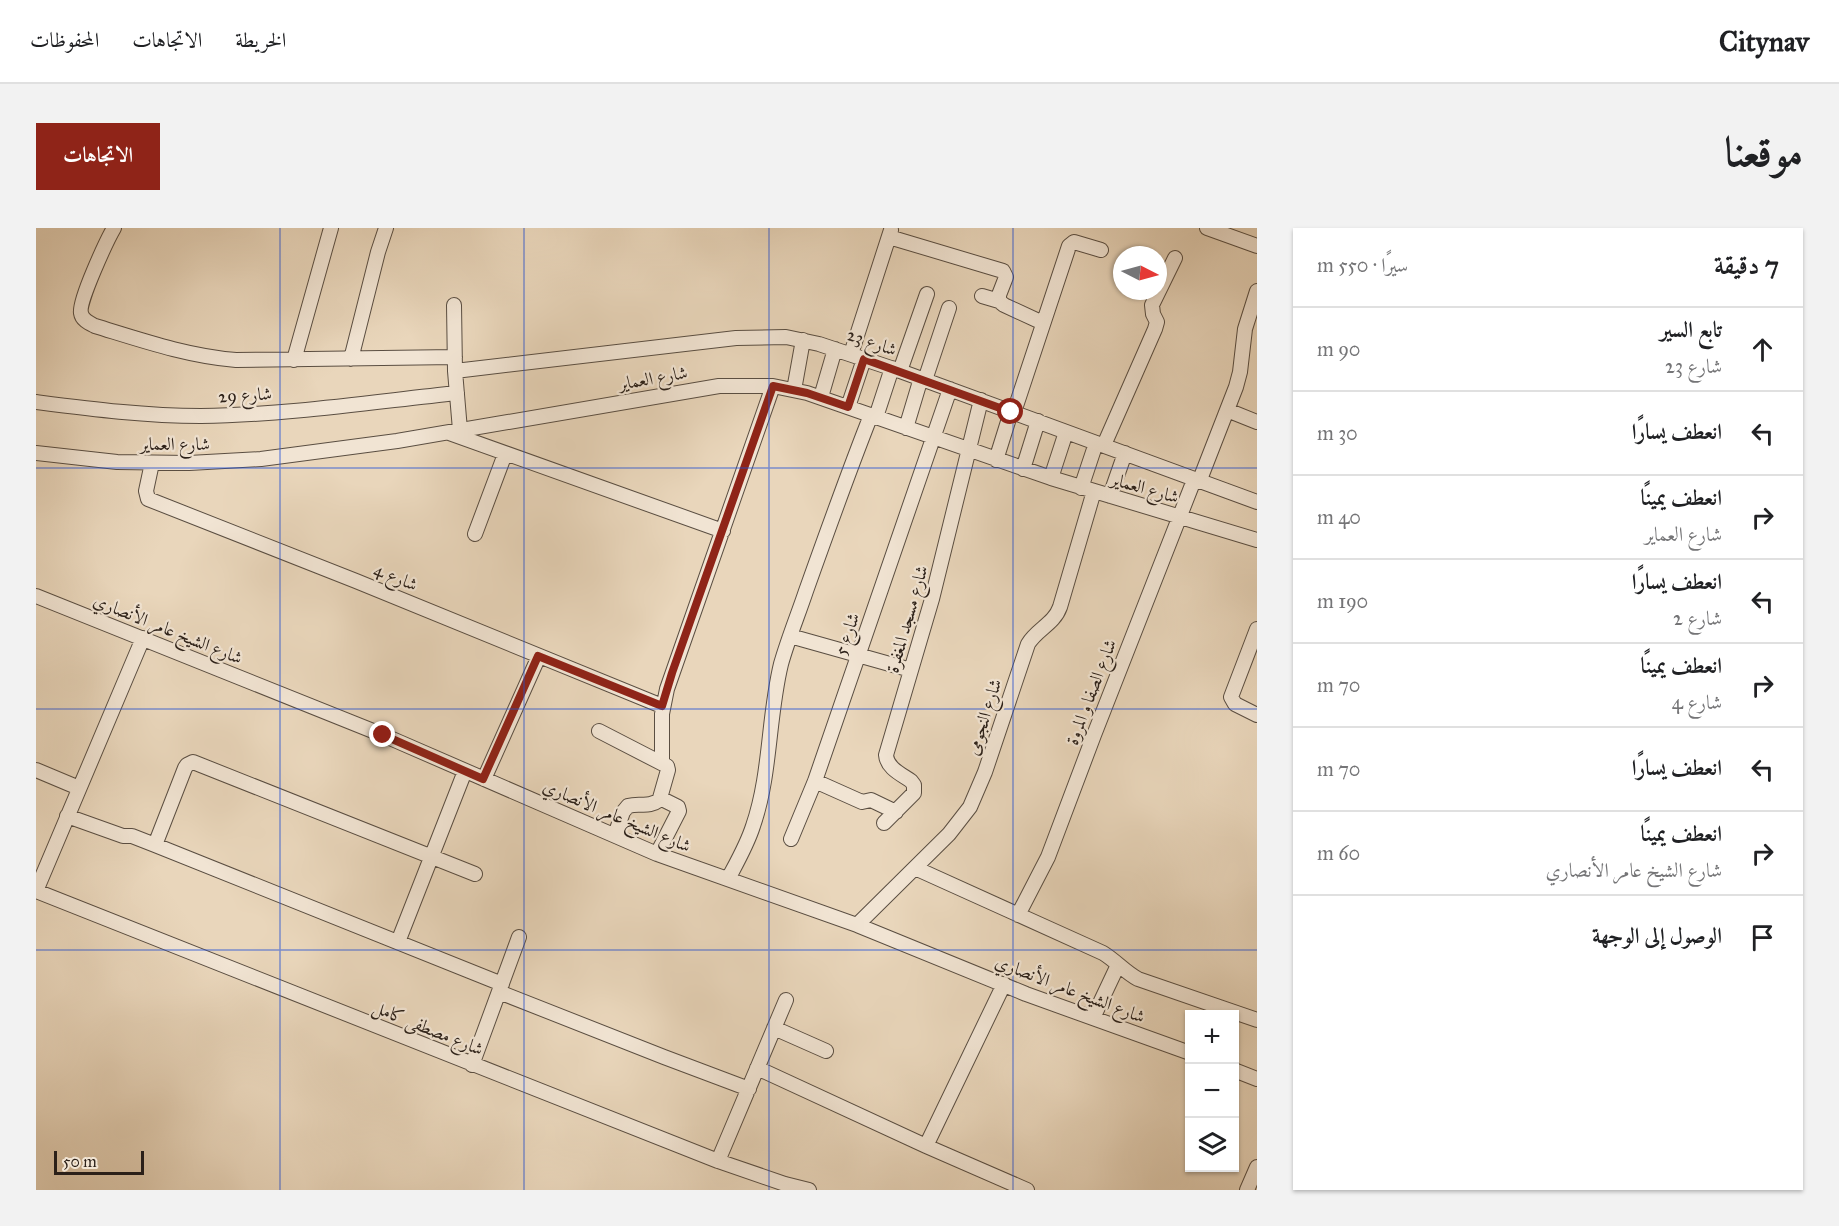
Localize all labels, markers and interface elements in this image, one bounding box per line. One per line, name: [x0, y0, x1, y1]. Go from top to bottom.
text: Citynav: [1719, 24, 1809, 59]
text: المحفوظات: [30, 27, 99, 53]
text: الاتجاهات: [132, 27, 202, 53]
text: الخريطة: [235, 27, 286, 53]
button: الاتجاهات: [36, 123, 160, 190]
text: موقعنا: [1725, 126, 1803, 178]
north arrow: [1113, 246, 1167, 300]
text: 7 دقيقة: [1714, 249, 1779, 281]
text: سيرًا · 550 m: [1317, 253, 1408, 277]
text: تابع السير: [1660, 316, 1722, 343]
street label: شارع 23: [843, 323, 900, 365]
icon: ahead: [1746, 333, 1779, 366]
text: 90 m: [1317, 337, 1361, 361]
text: شارع 23: [1665, 354, 1722, 378]
street label: شارع العماير: [615, 361, 690, 399]
street label: شارع 29: [218, 383, 273, 411]
route start: [997, 398, 1023, 424]
icon: left: [1746, 417, 1779, 450]
text: انعطف يسارًا: [1632, 418, 1722, 445]
text: 30 m: [1317, 421, 1358, 445]
street label: شارع العماير: [138, 433, 210, 459]
street label: شارع العماير: [1105, 467, 1182, 512]
text: انعطف يمينًا: [1641, 484, 1722, 511]
icon: right: [1746, 501, 1779, 534]
text: 40 m: [1317, 505, 1361, 529]
text: شارع العماير: [1644, 522, 1722, 546]
street label: شارع 4: [369, 558, 421, 600]
street label: شارع مسجد المغفرة: [881, 563, 937, 676]
text: انعطف يسارًا: [1632, 568, 1722, 595]
icon: left: [1746, 585, 1779, 618]
street label: شارع الشيخ عامر الأنصاري: [88, 587, 247, 674]
text: 190 m: [1317, 589, 1368, 613]
text: شارع 2: [1673, 606, 1722, 630]
street label: شارع 5: [830, 610, 868, 659]
street label: شارع الصفا و المروة: [1061, 636, 1125, 749]
text: انعطف يمينًا: [1641, 652, 1722, 679]
icon: right: [1746, 669, 1779, 702]
text: 70 m: [1317, 673, 1360, 697]
street label: شارع النجومى: [961, 676, 1011, 759]
text: شارع 4: [1672, 690, 1722, 714]
route end: [369, 721, 395, 747]
icon: left: [1746, 753, 1779, 786]
text: انعطف يسارًا: [1632, 754, 1722, 781]
text: 70 m: [1317, 757, 1360, 781]
street label: شارع الشيخ عامر الأنصاري: [538, 773, 695, 862]
text: انعطف يمينًا: [1641, 820, 1722, 847]
icon: right: [1746, 837, 1779, 870]
text: 60 m: [1317, 841, 1360, 865]
text: شارع الشيخ عامر الأنصاري: [1545, 858, 1722, 882]
icon: arrive: [1746, 921, 1779, 954]
text: الوصول إلى الوجهة: [1592, 922, 1722, 949]
street label: شارع الشيخ عامر الأنصاري: [990, 948, 1149, 1032]
street label: شارع مصطفى كامل: [368, 996, 487, 1064]
map controls: [1185, 1010, 1239, 1172]
button: +: [1185, 1010, 1239, 1064]
button: −: [1185, 1064, 1239, 1118]
button: layers: [1185, 1118, 1239, 1172]
scale bar: [54, 1148, 144, 1176]
text: 50 m: [63, 1152, 97, 1171]

